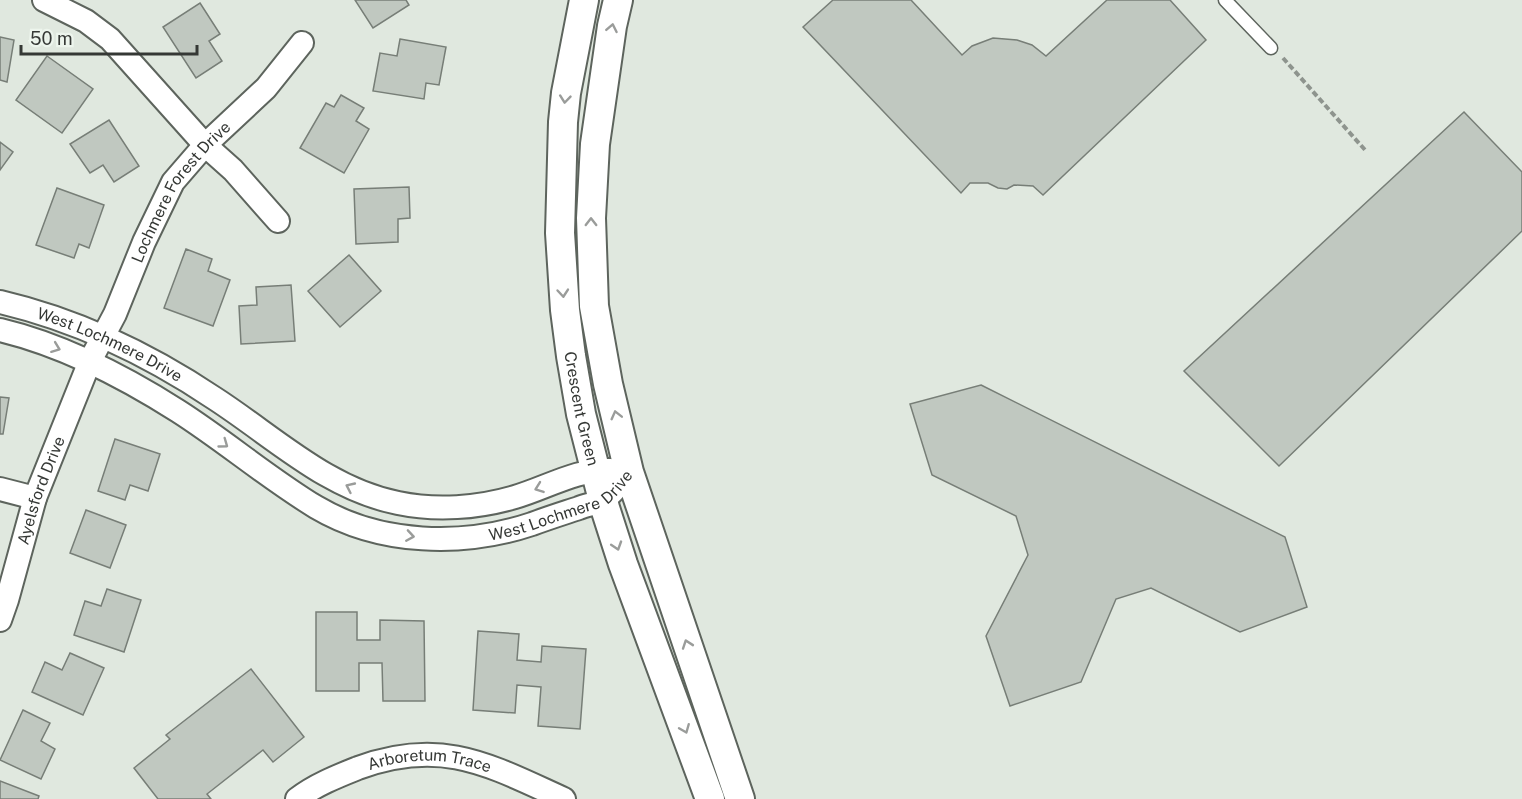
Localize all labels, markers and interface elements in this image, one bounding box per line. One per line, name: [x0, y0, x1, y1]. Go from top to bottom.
scale bar: [21, 18, 196, 56]
one-way arrow: [605, 24, 618, 34]
text: 50 m: [30, 28, 73, 49]
one-way arrow: [560, 94, 572, 103]
street label: Lochmere Forest Drive: [127, 117, 234, 265]
one-way arrow: [585, 217, 597, 226]
one-way arrow: [556, 289, 569, 298]
street label: West Lochmere Drive: [35, 303, 186, 385]
one-way arrow: [50, 340, 61, 353]
street label: Crescent Green: [561, 350, 603, 468]
one-way arrow: [610, 410, 623, 420]
street label: Ayelsford Drive: [13, 433, 68, 547]
one-way arrow: [218, 437, 229, 448]
street label: West Lochmere Drive: [487, 466, 636, 544]
one-way arrow: [534, 481, 545, 494]
one-way arrow: [345, 482, 356, 494]
one-way arrow: [406, 530, 415, 542]
one-way arrow: [610, 540, 622, 551]
one-way arrow: [682, 639, 695, 650]
one-way arrow: [677, 723, 690, 734]
street label: Arboretum Trace: [365, 745, 494, 776]

